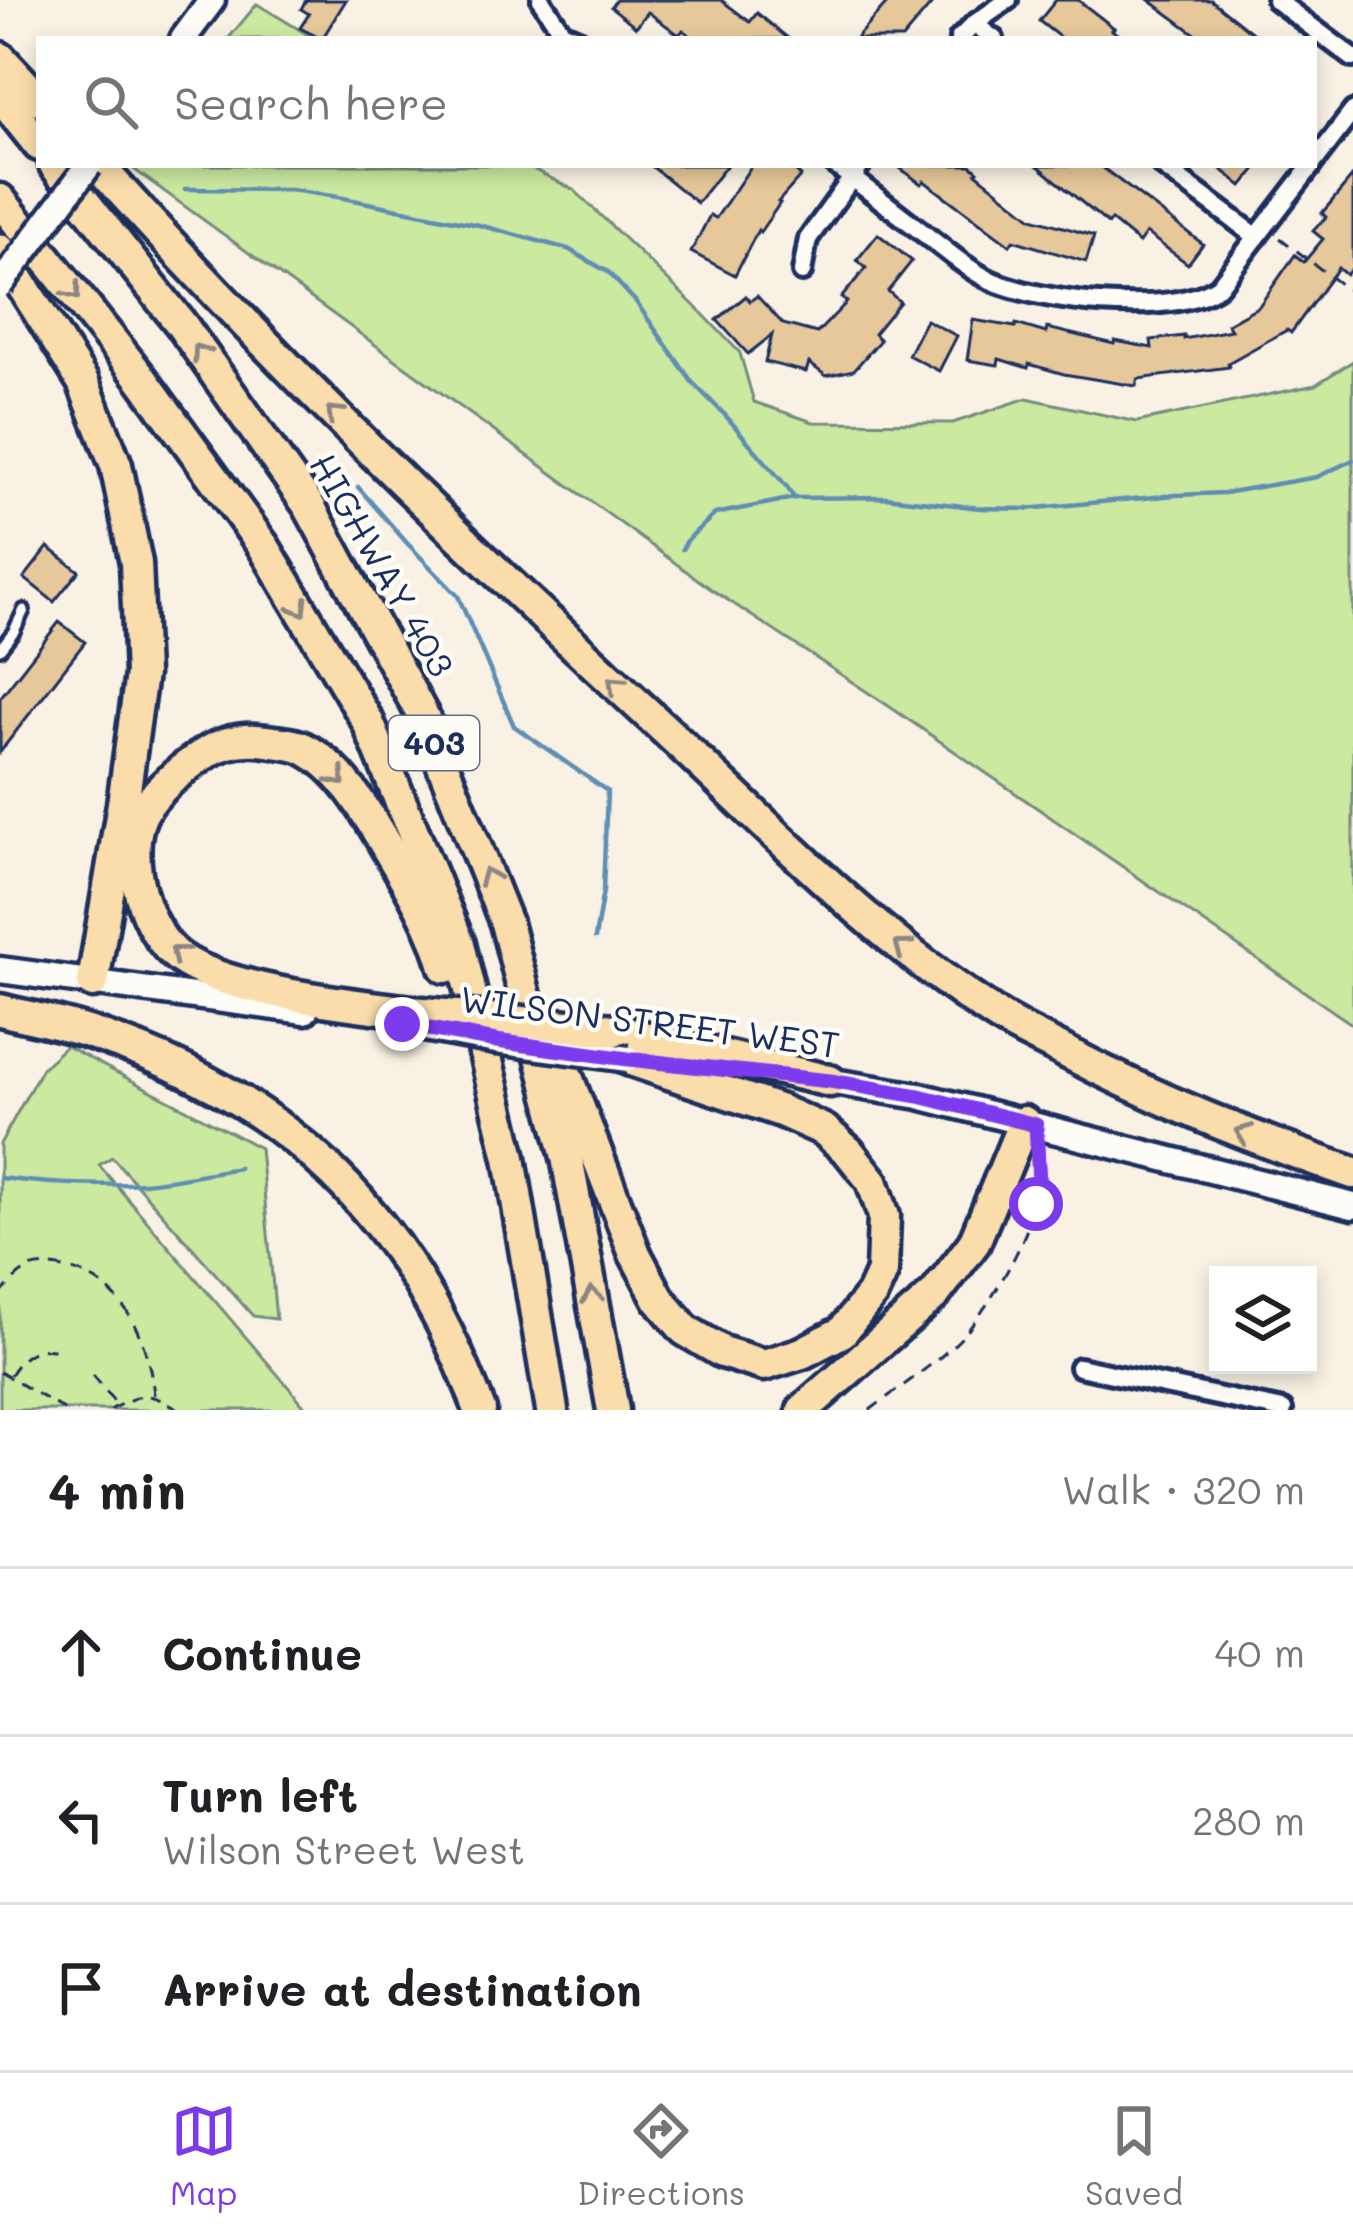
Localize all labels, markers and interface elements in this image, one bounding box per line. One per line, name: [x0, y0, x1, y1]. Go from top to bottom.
search box: [36, 36, 1317, 168]
icon: search: [78, 69, 144, 135]
text: Search here: [174, 73, 448, 131]
one-way arrow: [59, 278, 80, 300]
one-way arrow: [193, 344, 215, 366]
one-way arrow: [326, 406, 348, 428]
street label: HIGHWAY 403: [300, 444, 466, 684]
one-way arrow: [286, 595, 309, 617]
one-way arrow: [607, 676, 629, 698]
road number: 403: [389, 716, 479, 770]
one-way arrow: [324, 765, 345, 786]
one-way arrow: [478, 867, 502, 888]
one-way arrow: [894, 940, 915, 962]
one-way arrow: [170, 946, 192, 967]
street label: WILSON STREET WEST: [458, 974, 843, 1067]
route end: [375, 997, 429, 1051]
one-way arrow: [1234, 1123, 1255, 1148]
route start: [1009, 1177, 1063, 1231]
map controls: [1209, 1266, 1317, 1374]
button: layers: [1209, 1266, 1317, 1374]
one-way arrow: [580, 1285, 606, 1305]
text: 4 min: [48, 1455, 186, 1522]
text: Walk · 320 m: [1062, 1463, 1305, 1514]
icon: ahead: [48, 1619, 114, 1685]
text: Continue: [162, 1623, 362, 1681]
text: 40 m: [1214, 1626, 1305, 1677]
text: Turn left: [162, 1765, 358, 1823]
icon: left: [48, 1787, 114, 1853]
text: 280 m: [1192, 1794, 1305, 1845]
text: Wilson Street West: [162, 1823, 525, 1874]
icon: arrive: [48, 1955, 114, 2021]
text: Arrive at destination: [162, 1959, 642, 2017]
tab: Map: [170, 2098, 237, 2213]
tab: Directions: [577, 2098, 745, 2213]
tab: Saved: [1085, 2098, 1183, 2213]

